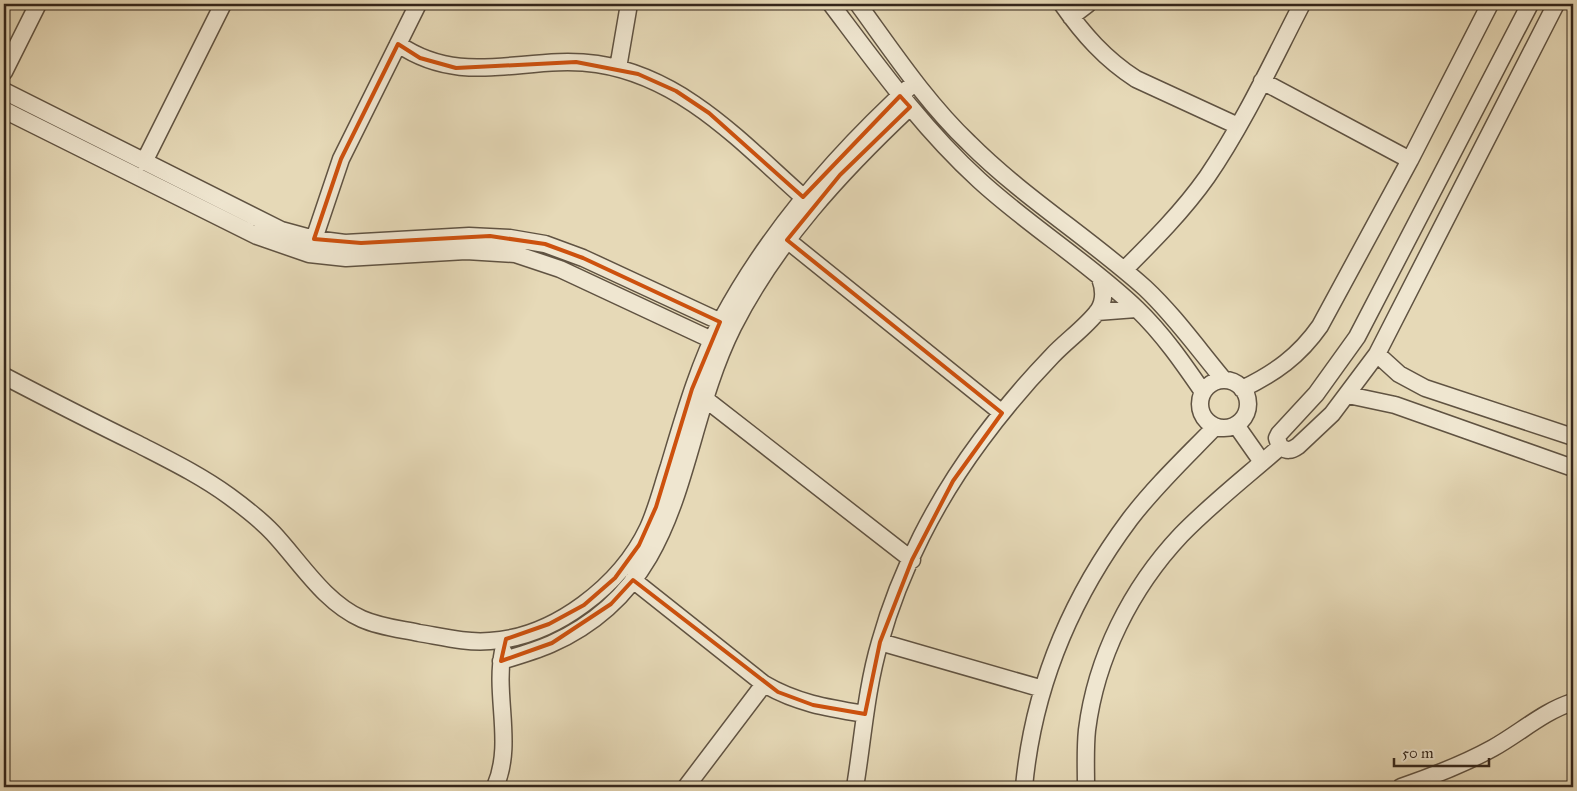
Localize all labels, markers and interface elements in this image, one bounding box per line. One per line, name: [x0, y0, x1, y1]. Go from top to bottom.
scale bar: [1394, 736, 1490, 768]
text: 50 m: [1402, 744, 1434, 762]

